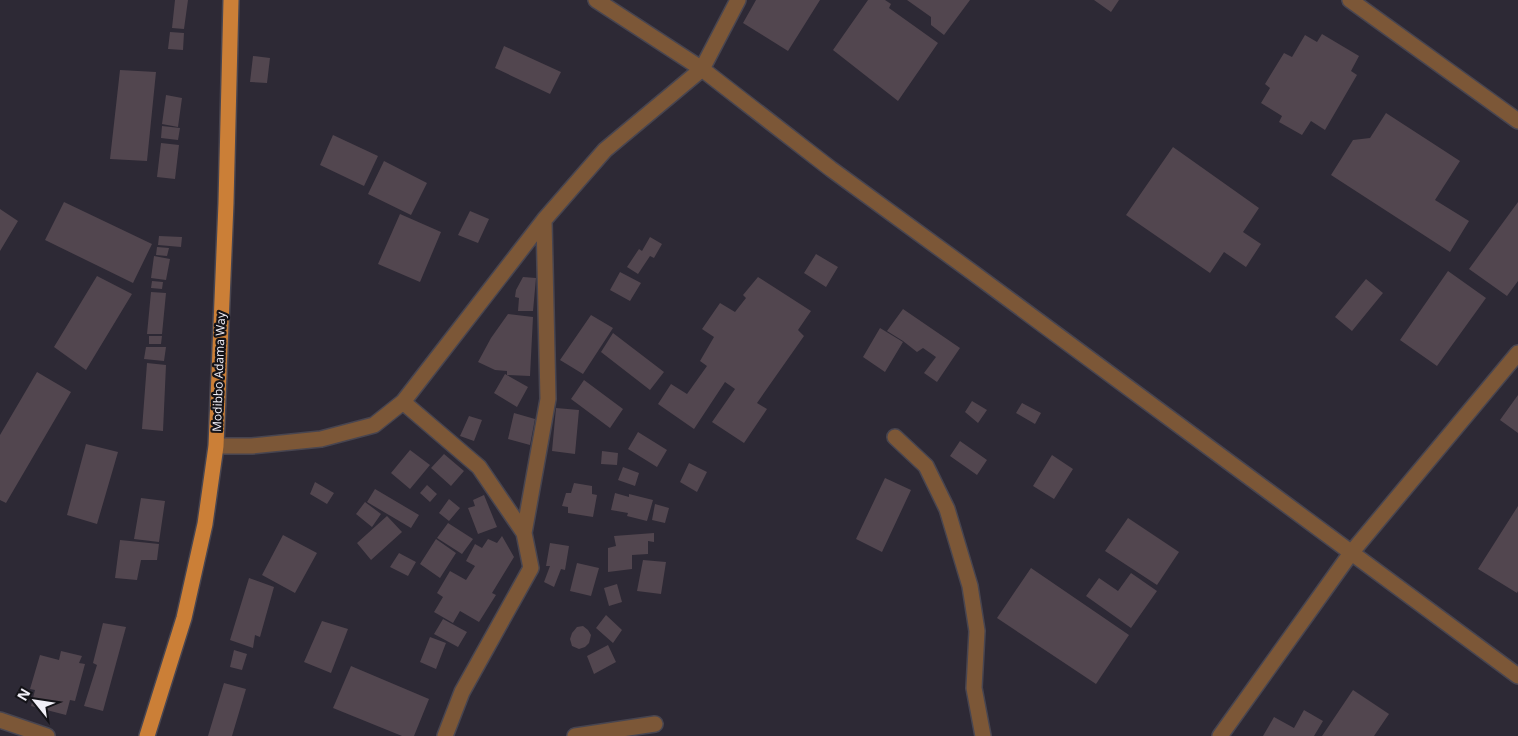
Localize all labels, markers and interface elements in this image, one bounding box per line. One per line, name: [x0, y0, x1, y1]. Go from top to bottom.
street label: Modibbo Adama Way: [208, 311, 229, 432]
north arrow: [10, 676, 60, 726]
text: N: [12, 685, 34, 704]

